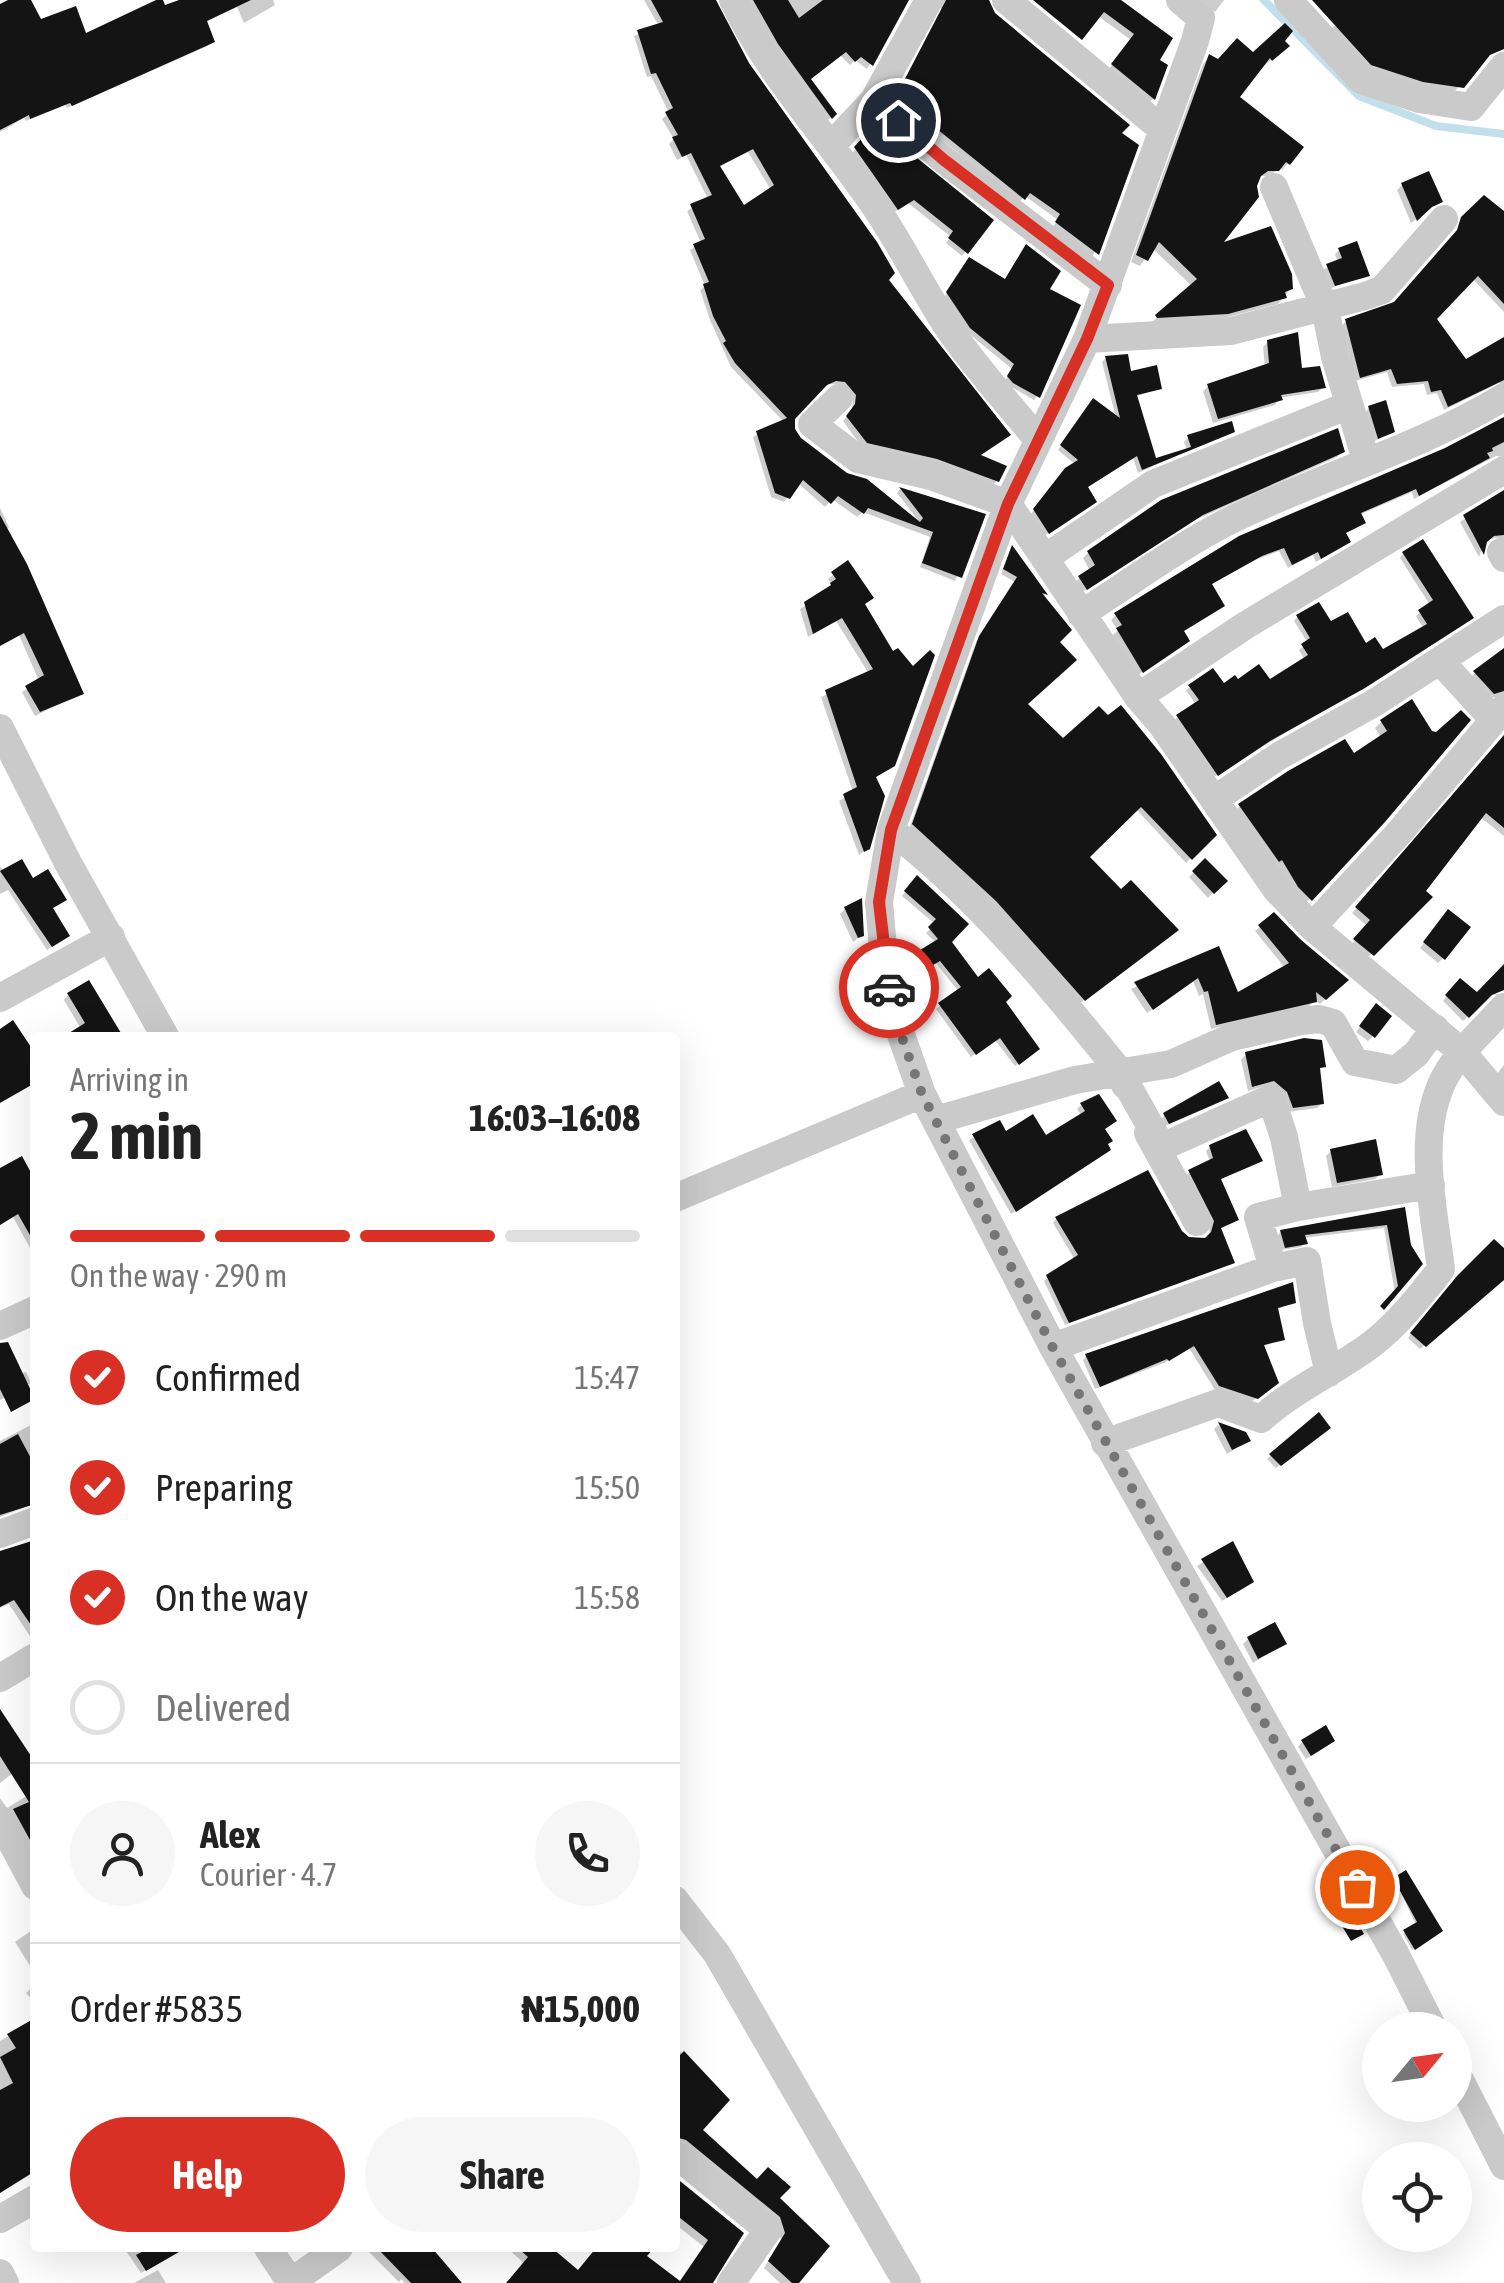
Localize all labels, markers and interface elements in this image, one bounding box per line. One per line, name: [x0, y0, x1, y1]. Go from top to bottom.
pin: [856, 78, 941, 163]
icon: home: [871, 93, 926, 148]
courier: [839, 938, 939, 1038]
icon: car: [862, 961, 917, 1016]
text: Arriving in: [70, 1061, 189, 1098]
text: 16:03–16:08: [469, 1096, 640, 1139]
text: 2 min: [70, 1098, 203, 1173]
text: On the way · 290 m: [70, 1257, 287, 1294]
icon: check: [70, 1350, 125, 1405]
text: Confirmed: [155, 1356, 301, 1399]
text: 15:47: [574, 1359, 640, 1396]
icon: check: [70, 1460, 125, 1515]
text: Preparing: [155, 1466, 293, 1509]
text: 15:50: [574, 1469, 640, 1506]
icon: check: [70, 1570, 125, 1625]
text: On the way: [155, 1576, 308, 1619]
text: 15:58: [574, 1579, 640, 1616]
text: Delivered: [155, 1686, 291, 1729]
button: person: [70, 1801, 175, 1906]
button: phone: [535, 1801, 640, 1906]
text: Alex: [200, 1813, 261, 1856]
pin: [1315, 1845, 1400, 1930]
text: Courier · 4.7: [200, 1856, 337, 1893]
icon: bag: [1330, 1860, 1385, 1915]
text: Order #5835: [70, 1987, 243, 2030]
text: ₦15,000: [522, 1987, 640, 2030]
north arrow: [1362, 2012, 1472, 2122]
map controls: [1362, 2012, 1472, 2252]
button: Help: [70, 2117, 345, 2232]
button: Share: [365, 2117, 640, 2232]
button: locate: [1362, 2142, 1472, 2252]

